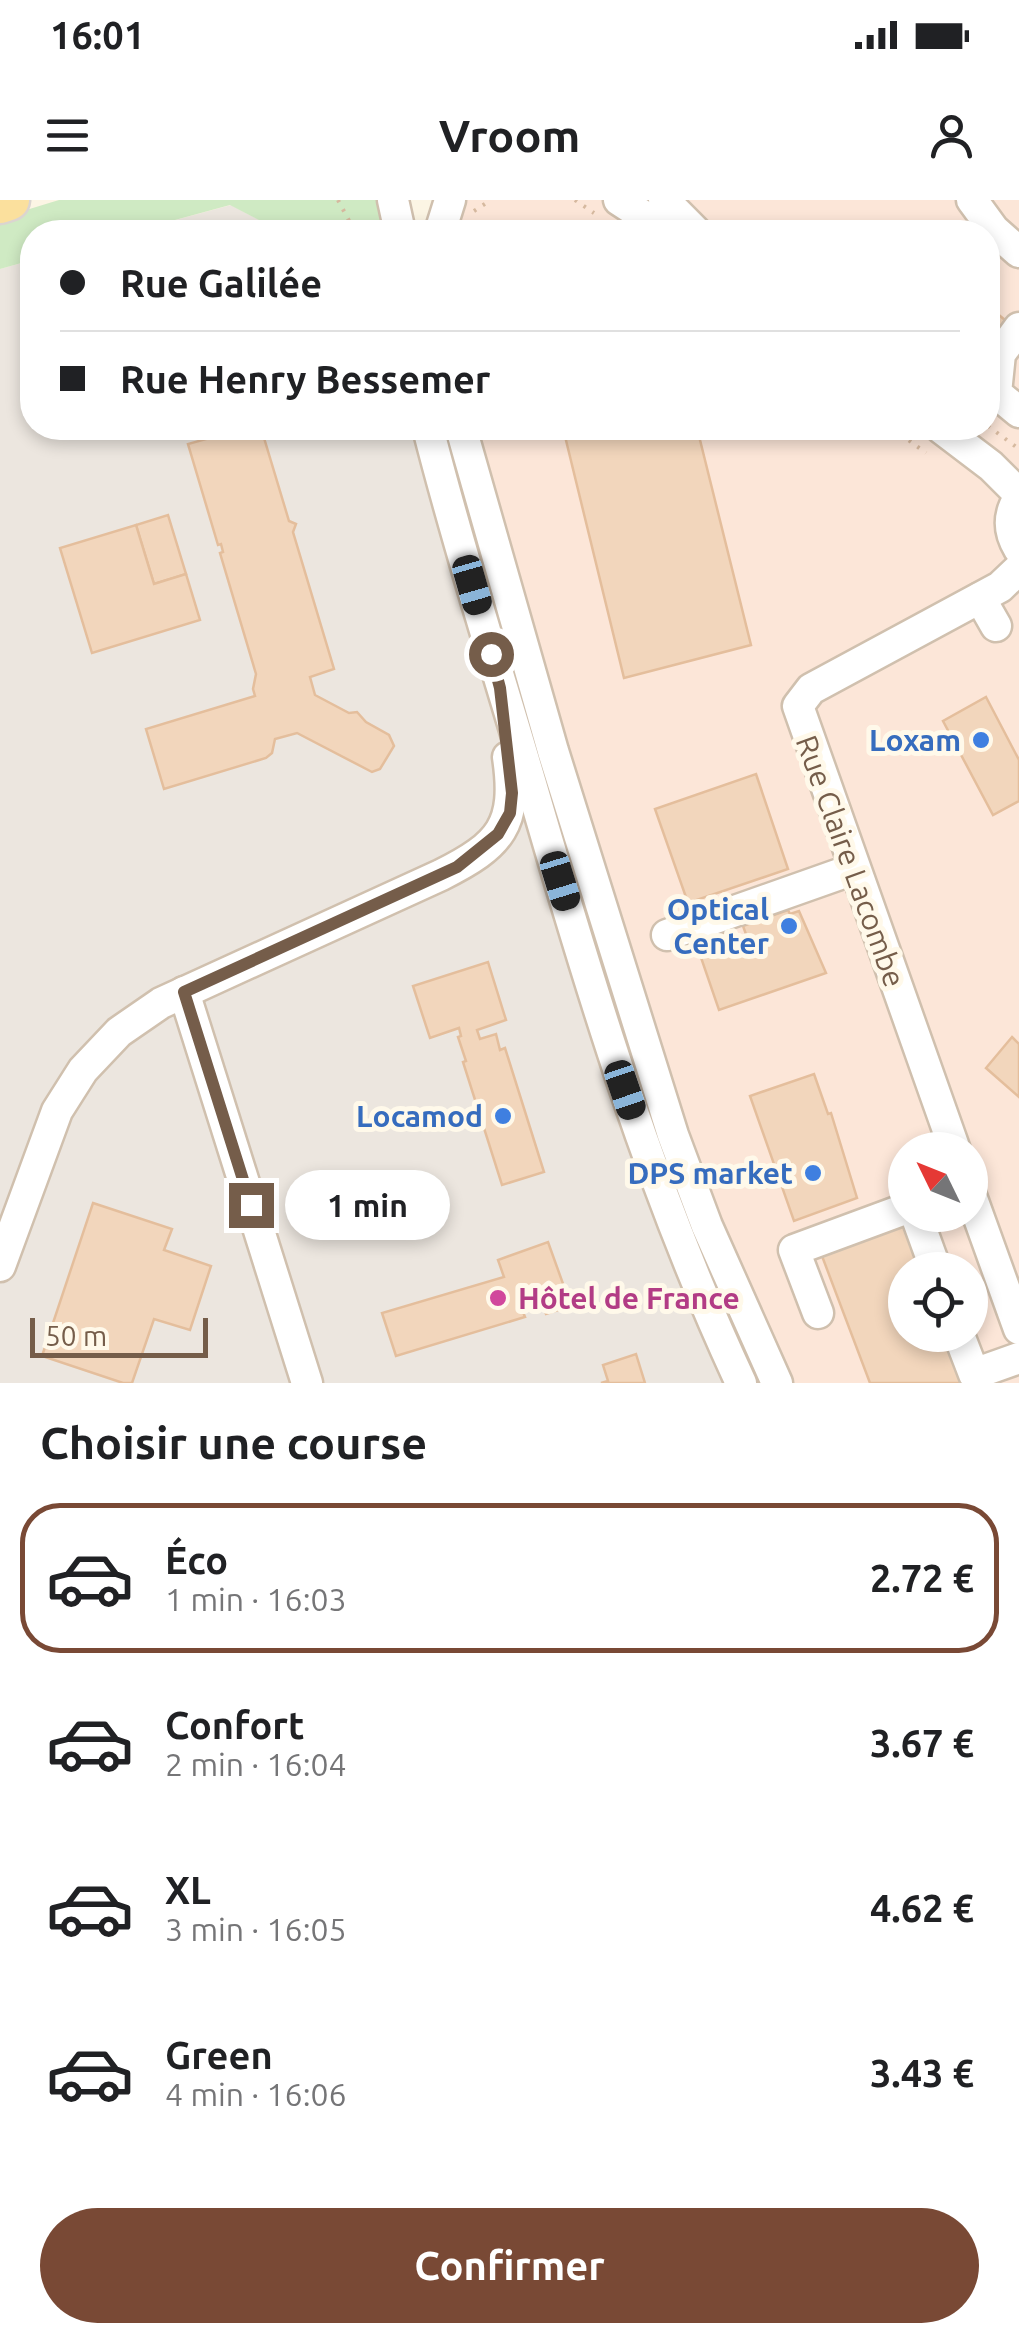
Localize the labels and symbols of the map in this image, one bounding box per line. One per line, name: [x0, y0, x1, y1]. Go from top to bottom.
car: [449, 552, 495, 618]
route start: [469, 632, 514, 677]
place label: Loxam: [869, 723, 961, 757]
marker: Loxam: [970, 729, 992, 751]
street label: Rue Claire Lacombe: [790, 731, 912, 991]
car: [537, 848, 583, 914]
place label: Optical Center: [667, 892, 770, 960]
marker: Optical Center: [778, 915, 800, 937]
car: [601, 1057, 649, 1123]
place label: Locamod: [356, 1099, 483, 1133]
marker: Locamod: [492, 1105, 514, 1127]
north arrow: [888, 1132, 988, 1232]
place label: DPS market: [627, 1156, 793, 1190]
marker: DPS market: [802, 1162, 824, 1184]
callout: 1 min: [286, 1170, 451, 1240]
route end: [229, 1183, 274, 1228]
place label: Hôtel de France: [518, 1281, 740, 1315]
marker: Hôtel de France: [487, 1287, 509, 1309]
scale bar: [30, 1313, 208, 1358]

